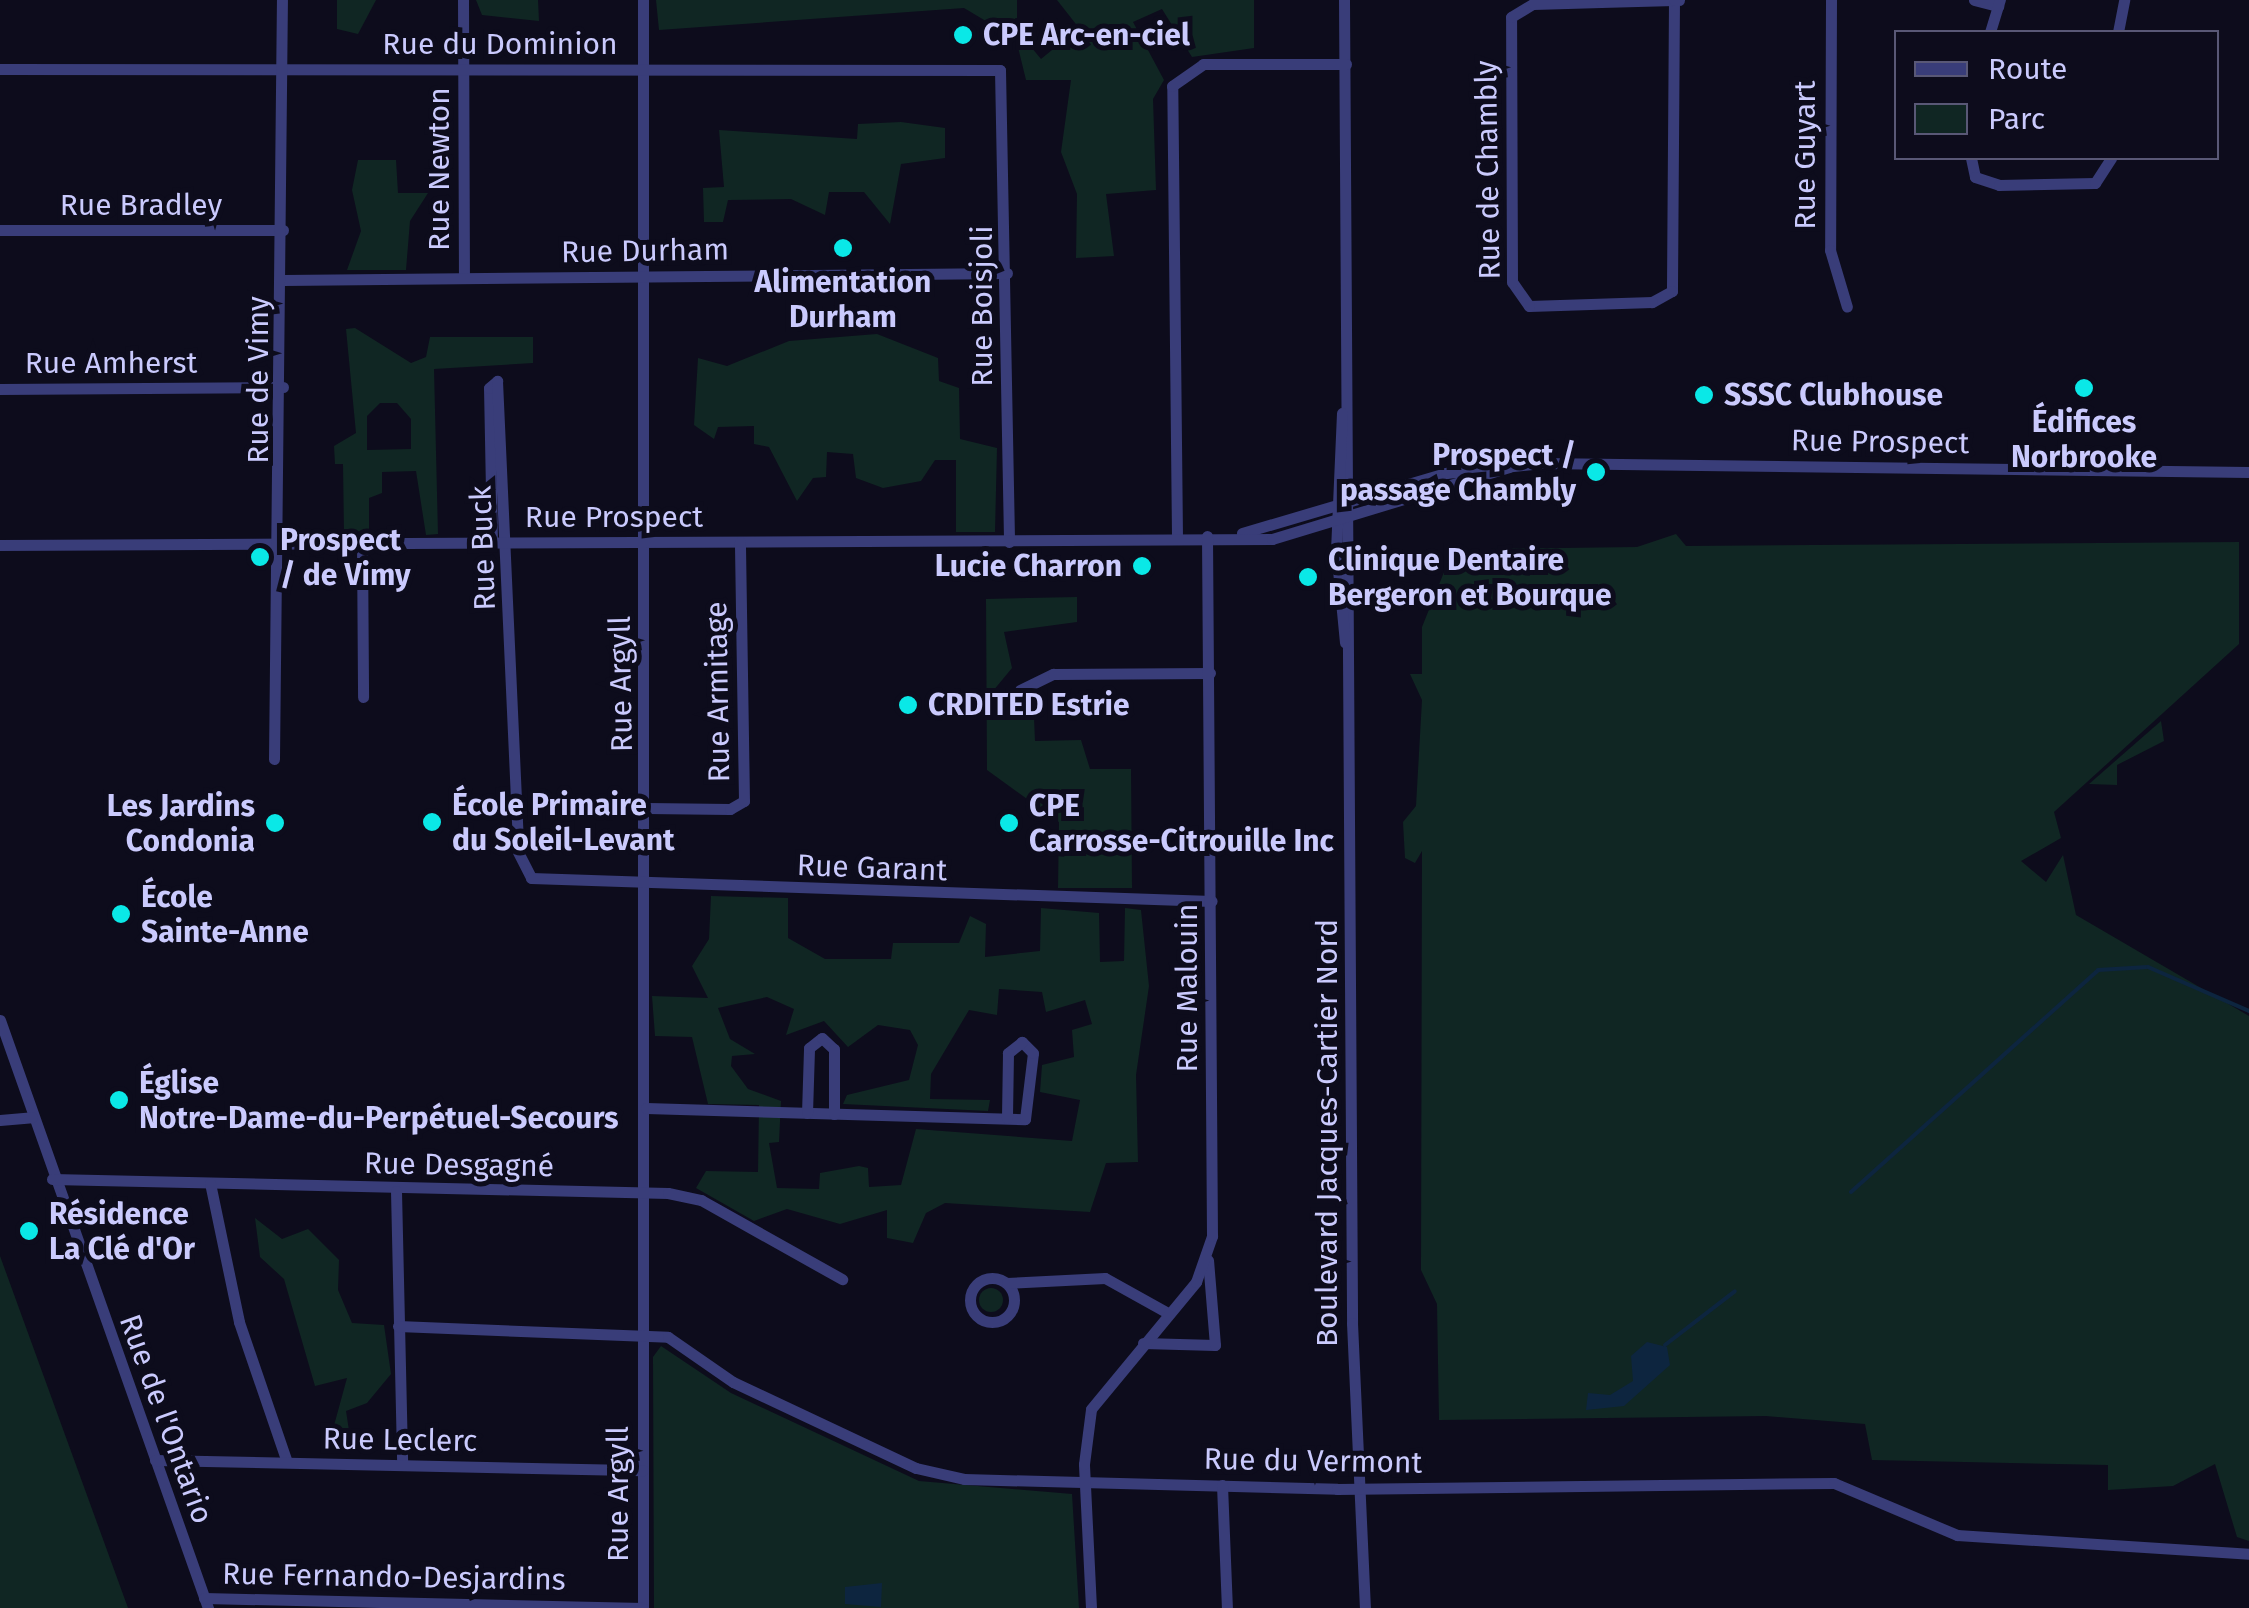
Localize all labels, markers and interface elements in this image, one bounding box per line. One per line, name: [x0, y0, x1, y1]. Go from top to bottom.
place label: CPE Arc-en-ciel: [983, 17, 1190, 53]
marker: CPE Arc-en-ciel: [952, 24, 974, 46]
street label: Rue du Dominion: [382, 26, 618, 62]
legend: [1894, 30, 2219, 160]
text: Route: [1988, 51, 2067, 87]
street label: Rue de Chambly: [1468, 60, 1508, 280]
street label: Rue Guyart: [1787, 80, 1823, 230]
street label: Rue Newton: [421, 87, 457, 251]
text: Parc: [1988, 101, 2045, 137]
street label: Rue Bradley: [60, 187, 222, 223]
street label: Rue Boisjoli: [964, 225, 1000, 387]
street label: Rue Durham: [561, 232, 729, 270]
marker: Alimentation Durham: [832, 237, 854, 259]
place label: Alimentation Durham: [755, 264, 931, 334]
street label: Rue de Vimy: [240, 296, 276, 464]
street label: Rue Amherst: [25, 345, 197, 381]
place label: SSSC Clubhouse: [1724, 377, 1943, 413]
marker: Édifices Norbrooke: [2073, 377, 2095, 399]
marker: SSSC Clubhouse: [1693, 384, 1715, 406]
place label: Édifices Norbrooke: [2011, 404, 2157, 474]
street label: Rue Prospect: [1791, 422, 1969, 462]
place label: Prospect / passage Chambly: [1340, 437, 1576, 508]
marker: Prospect / passage Chambly: [1585, 461, 1607, 483]
street label: Rue Buck: [463, 485, 503, 611]
street label: Rue Prospect: [525, 499, 703, 535]
place label: Prospect / de Vimy: [280, 522, 411, 592]
place label: Clinique Dentaire Bergeron et Bourque: [1328, 542, 1612, 612]
marker: Prospect / de Vimy: [249, 546, 271, 568]
place label: Lucie Charron: [935, 548, 1122, 584]
marker: Lucie Charron: [1131, 555, 1153, 577]
marker: Clinique Dentaire Bergeron et Bourque: [1297, 566, 1319, 588]
street label: Rue Armitage: [698, 601, 738, 783]
street label: Rue Argyll: [602, 616, 640, 752]
place label: CRDITED Estrie: [928, 687, 1129, 723]
marker: CRDITED Estrie: [897, 694, 919, 716]
place label: École Primaire du Soleil-Levant: [452, 787, 675, 858]
place label: Les Jardins Condonia: [107, 788, 255, 858]
place label: CPE Carrosse-Citrouille Inc: [1029, 788, 1334, 858]
marker: École Primaire du Soleil-Levant: [421, 811, 443, 833]
marker: Les Jardins Condonia: [264, 812, 286, 834]
marker: CPE Carrosse-Citrouille Inc: [998, 812, 1020, 834]
street label: Rue Garant: [796, 847, 948, 889]
place label: École Sainte-Anne: [141, 879, 309, 950]
marker: École Sainte-Anne: [110, 903, 132, 925]
street label: Rue Malouin: [1169, 904, 1205, 1072]
street label: Boulevard Jacques-Cartier Nord: [1309, 919, 1345, 1347]
place label: Église Notre-Dame-du-Perpétuel-Secours: [139, 1065, 619, 1136]
marker: Église Notre-Dame-du-Perpétuel-Secours: [108, 1089, 130, 1111]
street label: Rue Desgagné: [364, 1145, 554, 1185]
place label: Résidence La Clé d'Or: [49, 1196, 195, 1266]
marker: Résidence La Clé d'Or: [18, 1220, 40, 1242]
street label: Rue de l'Ontario: [111, 1310, 221, 1528]
street label: Rue Leclerc: [322, 1421, 478, 1459]
street label: Rue Argyll: [600, 1426, 636, 1562]
street label: Rue du Vermont: [1203, 1441, 1423, 1481]
street label: Rue Fernando-Desjardins: [222, 1556, 566, 1598]

